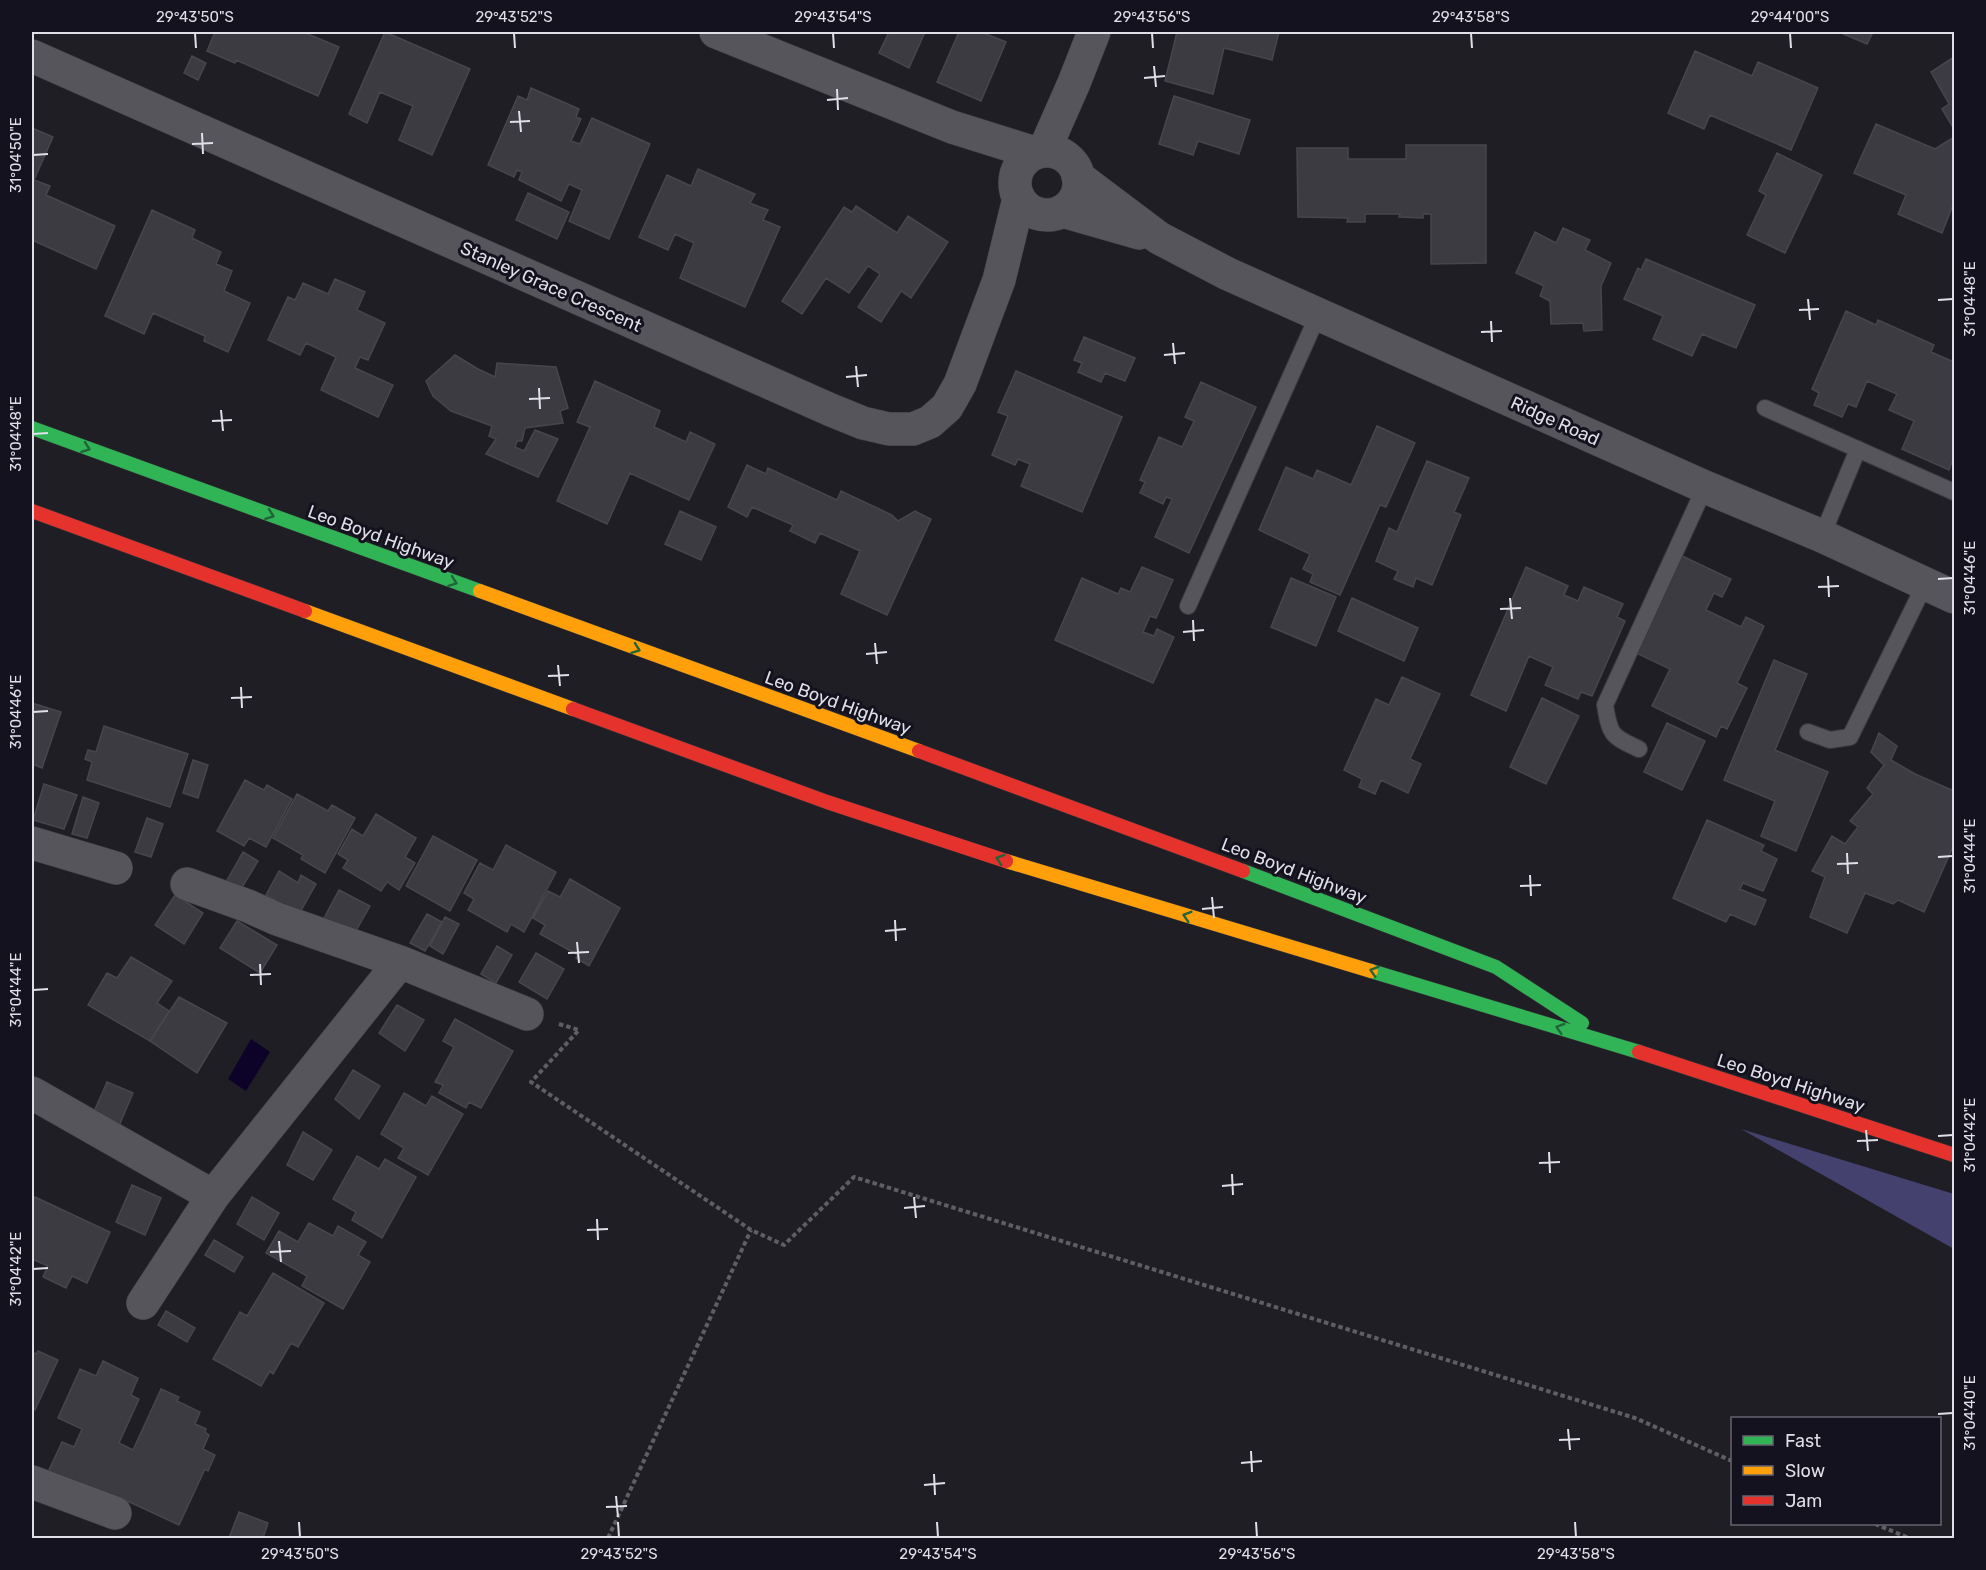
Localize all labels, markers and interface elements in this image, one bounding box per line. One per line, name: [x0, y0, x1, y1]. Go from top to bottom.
text: 29°43'50"S: [156, 8, 234, 26]
text: 29°43'52"S: [475, 8, 553, 26]
text: 29°43'54"S: [794, 8, 872, 26]
text: 29°43'56"S: [1114, 8, 1190, 26]
text: 29°43'58"S: [1432, 8, 1510, 26]
text: 29°44'00"S: [1751, 8, 1829, 26]
text: 31°04'50"E: [7, 117, 25, 193]
street label: Stanley Grace Crescent: [457, 237, 645, 337]
text: 31°04'48"E: [1961, 261, 1979, 337]
street label: Ridge Road: [1507, 392, 1603, 450]
text: 31°04'48"E: [7, 396, 25, 472]
one-way arrow: [80, 441, 91, 453]
street label: Leo Boyd Highway: [305, 500, 457, 574]
one-way arrow: [264, 507, 274, 520]
text: 31°04'46"E: [1961, 541, 1979, 615]
one-way arrow: [447, 574, 458, 587]
one-way arrow: [630, 641, 641, 654]
street label: Leo Boyd Highway: [762, 666, 914, 740]
text: 31°04'46"E: [7, 675, 25, 749]
text: 31°04'44"E: [1961, 819, 1979, 893]
street label: Leo Boyd Highway: [1218, 833, 1370, 909]
one-way arrow: [995, 853, 1006, 866]
one-way arrow: [1182, 911, 1193, 923]
text: 31°04'44"E: [7, 953, 25, 1027]
one-way arrow: [1369, 966, 1380, 978]
one-way arrow: [1555, 1023, 1566, 1035]
street label: Leo Boyd Highway: [1714, 1049, 1868, 1117]
text: 31°04'42"E: [1961, 1098, 1979, 1172]
text: 31°04'42"E: [7, 1232, 25, 1306]
text: 31°04'40"E: [1961, 1375, 1979, 1451]
legend: [1731, 1417, 1941, 1525]
text: Fast: [1785, 1430, 1821, 1452]
text: Slow: [1785, 1460, 1825, 1482]
text: Jam: [1785, 1490, 1822, 1512]
text: 29°43'50"S: [261, 1545, 339, 1563]
text: 29°43'52"S: [580, 1545, 658, 1563]
text: 29°43'54"S: [899, 1545, 977, 1563]
text: 29°43'56"S: [1219, 1545, 1295, 1563]
text: 29°43'58"S: [1537, 1545, 1615, 1563]

